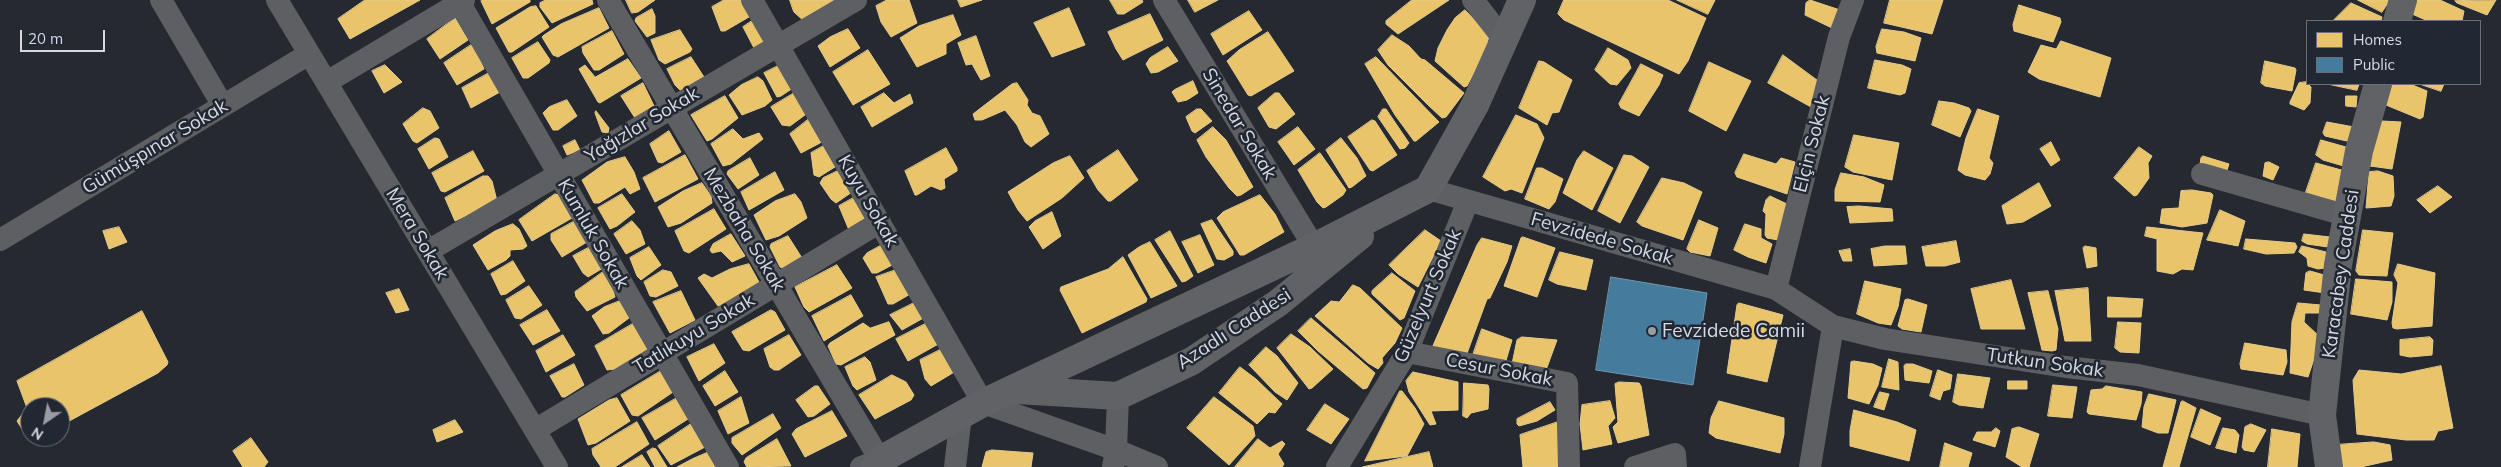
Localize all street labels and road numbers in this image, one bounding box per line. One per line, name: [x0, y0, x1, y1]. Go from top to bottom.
street label: Sinedar Sokak: [1197, 64, 1281, 184]
street label: Yağızlar Sokak: [581, 82, 703, 168]
street label: Elçin Sokak: [1789, 93, 1835, 195]
street label: Gümüşpınar Sokak: [78, 95, 232, 199]
street label: Kuyu Sokak: [833, 151, 903, 251]
street label: Mezbaha Sokak: [698, 164, 790, 296]
street label: Kumluk Sokak: [552, 175, 634, 293]
street label: Mera Sokak: [381, 184, 453, 284]
street label: Karacabey Caddesi: [2318, 188, 2364, 360]
street label: Fevzidede Sokak: [1528, 208, 1676, 270]
street label: Güzelyurt Sokak: [1390, 226, 1466, 366]
street label: Azadlı Caddesi: [1173, 284, 1295, 374]
street label: Tatlıkuyu Sokak: [629, 289, 759, 379]
street label: Tutkun Sokak: [1985, 343, 2105, 383]
street label: Cesur Sokak: [1444, 348, 1554, 392]

